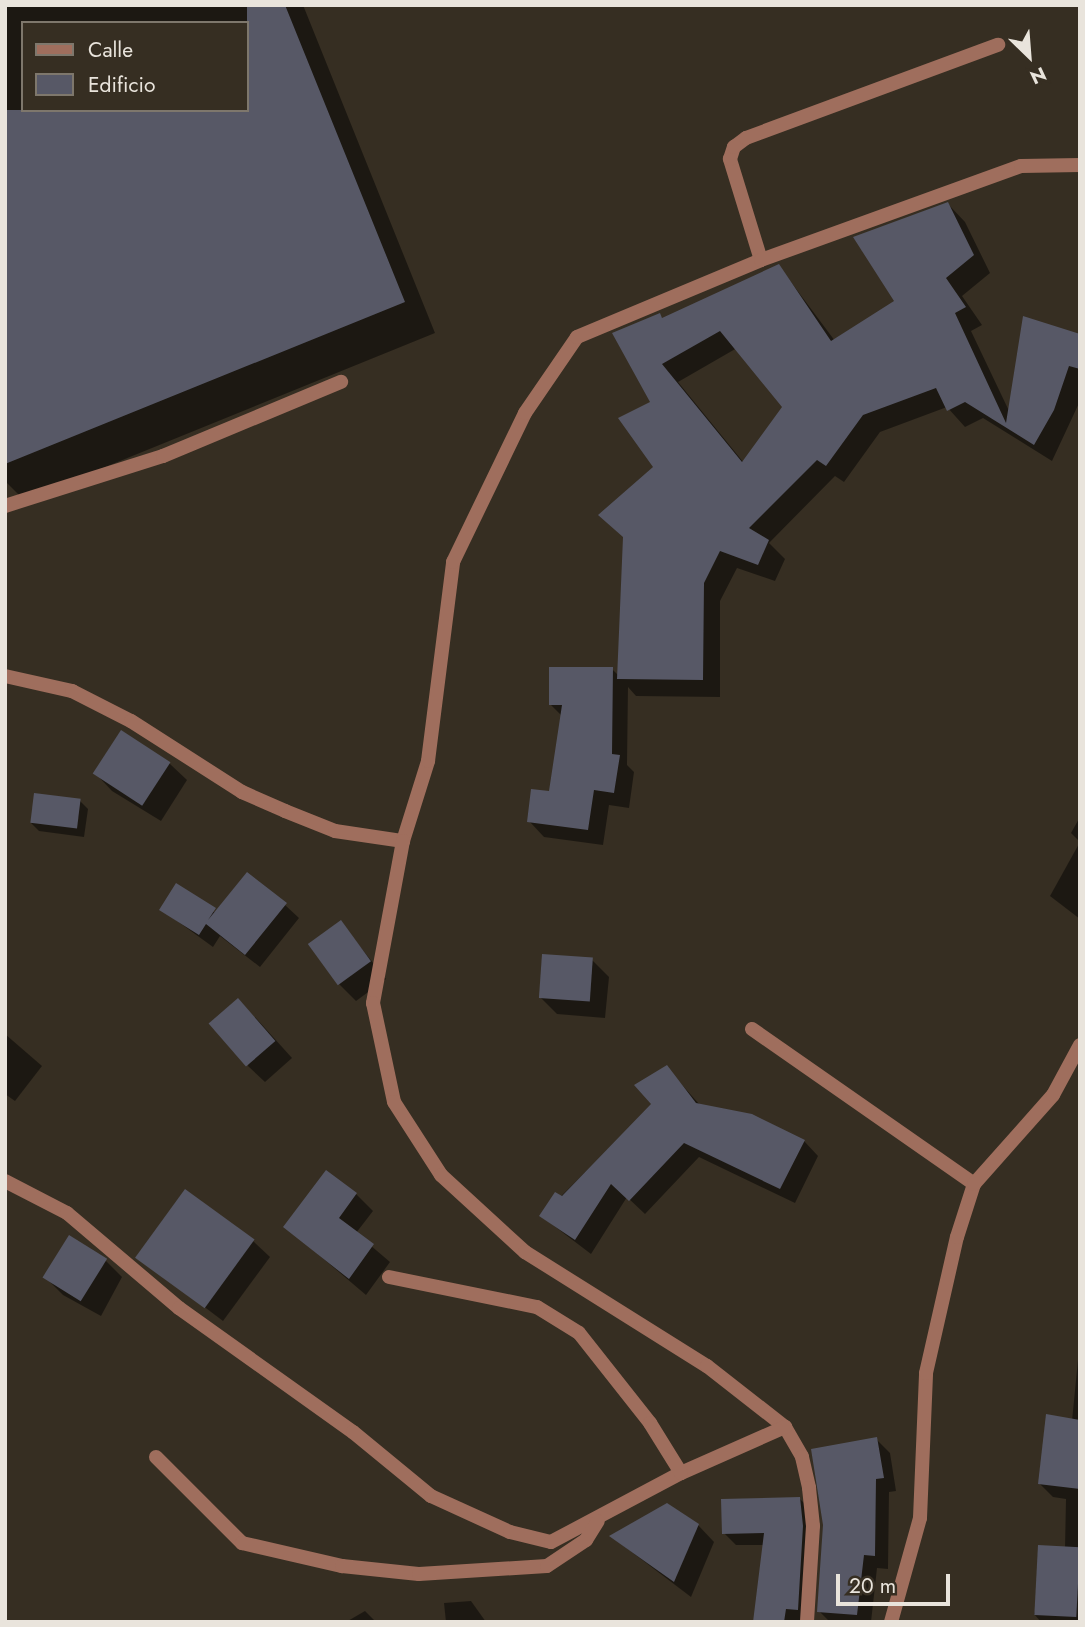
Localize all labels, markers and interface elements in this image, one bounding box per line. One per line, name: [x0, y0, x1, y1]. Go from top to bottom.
legend: [21, 21, 248, 112]
north arrow: [994, 21, 1064, 91]
text: Calle: [88, 35, 133, 65]
text: N: [1026, 60, 1051, 91]
text: Edificio: [88, 70, 155, 100]
scale bar: [840, 1560, 954, 1604]
text: 20 m: [849, 1571, 896, 1601]

